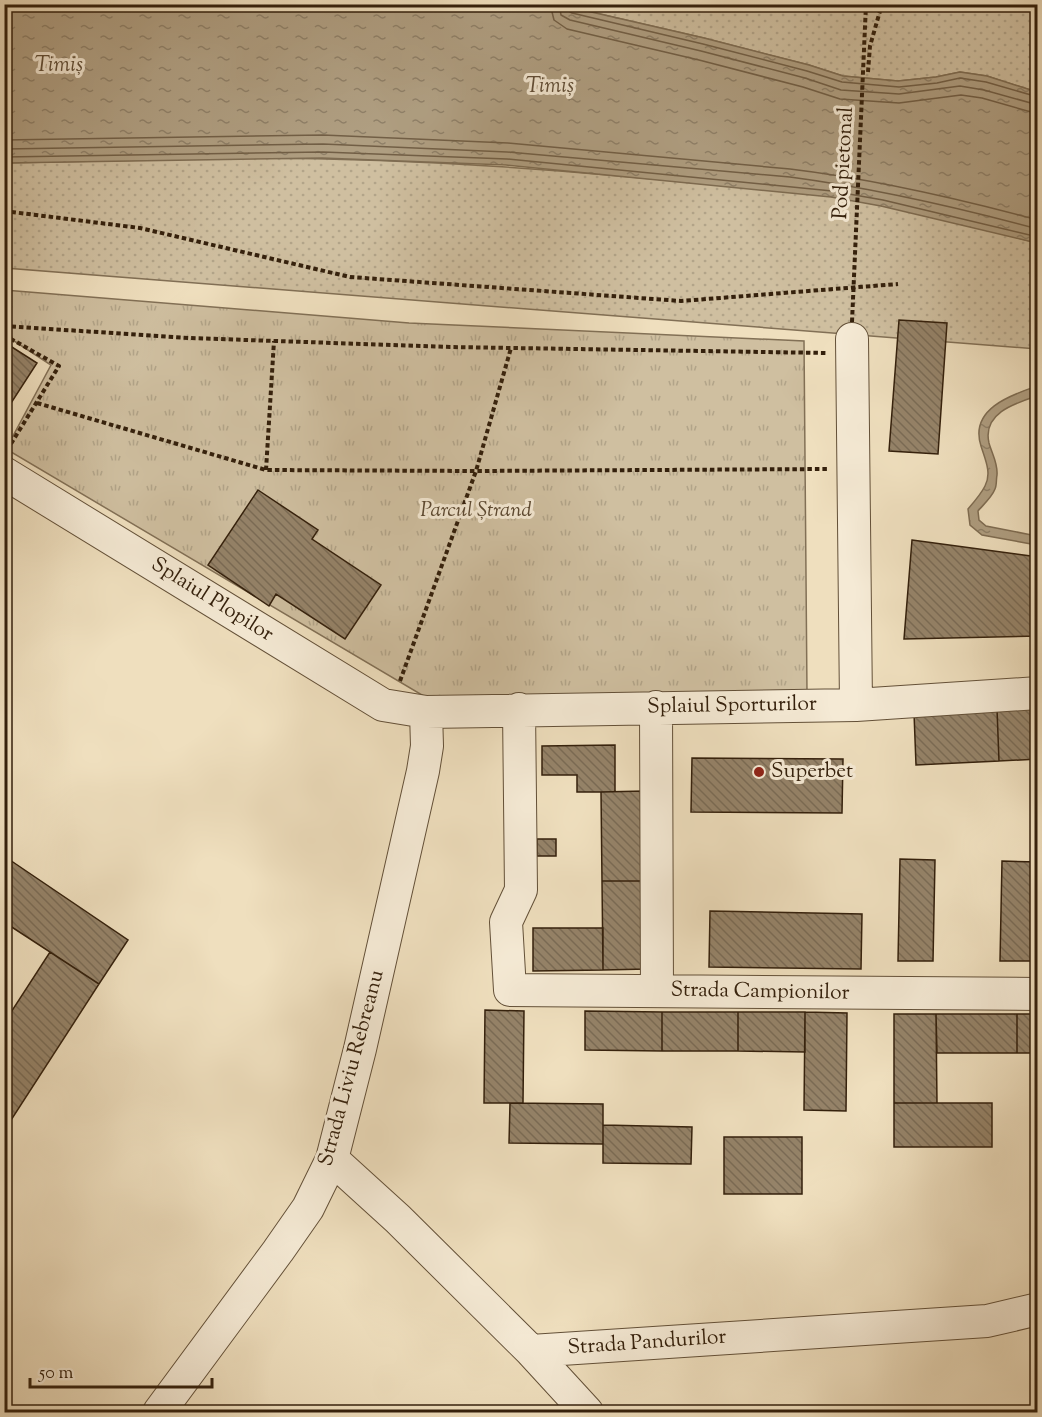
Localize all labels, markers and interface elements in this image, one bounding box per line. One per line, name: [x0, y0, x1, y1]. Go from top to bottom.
water label: Timiș: [35, 50, 83, 82]
water label: Timiș: [526, 71, 574, 103]
street label: Pod pietonal: [826, 106, 862, 220]
park label: Parcul Ștrand: [420, 496, 532, 526]
street label: Splaiul Plopilor: [145, 550, 279, 650]
street label: Splaiul Sporturilor: [647, 690, 817, 722]
place label: Superbet: [771, 757, 853, 787]
marker: Superbet: [752, 765, 766, 779]
street label: Strada Liviu Rebreanu: [311, 967, 393, 1169]
street label: Strada Campionilor: [670, 975, 850, 1009]
street label: Strada Pandurilor: [567, 1322, 727, 1364]
scale bar: [30, 1351, 212, 1389]
text: 50 m: [38, 1361, 74, 1387]

